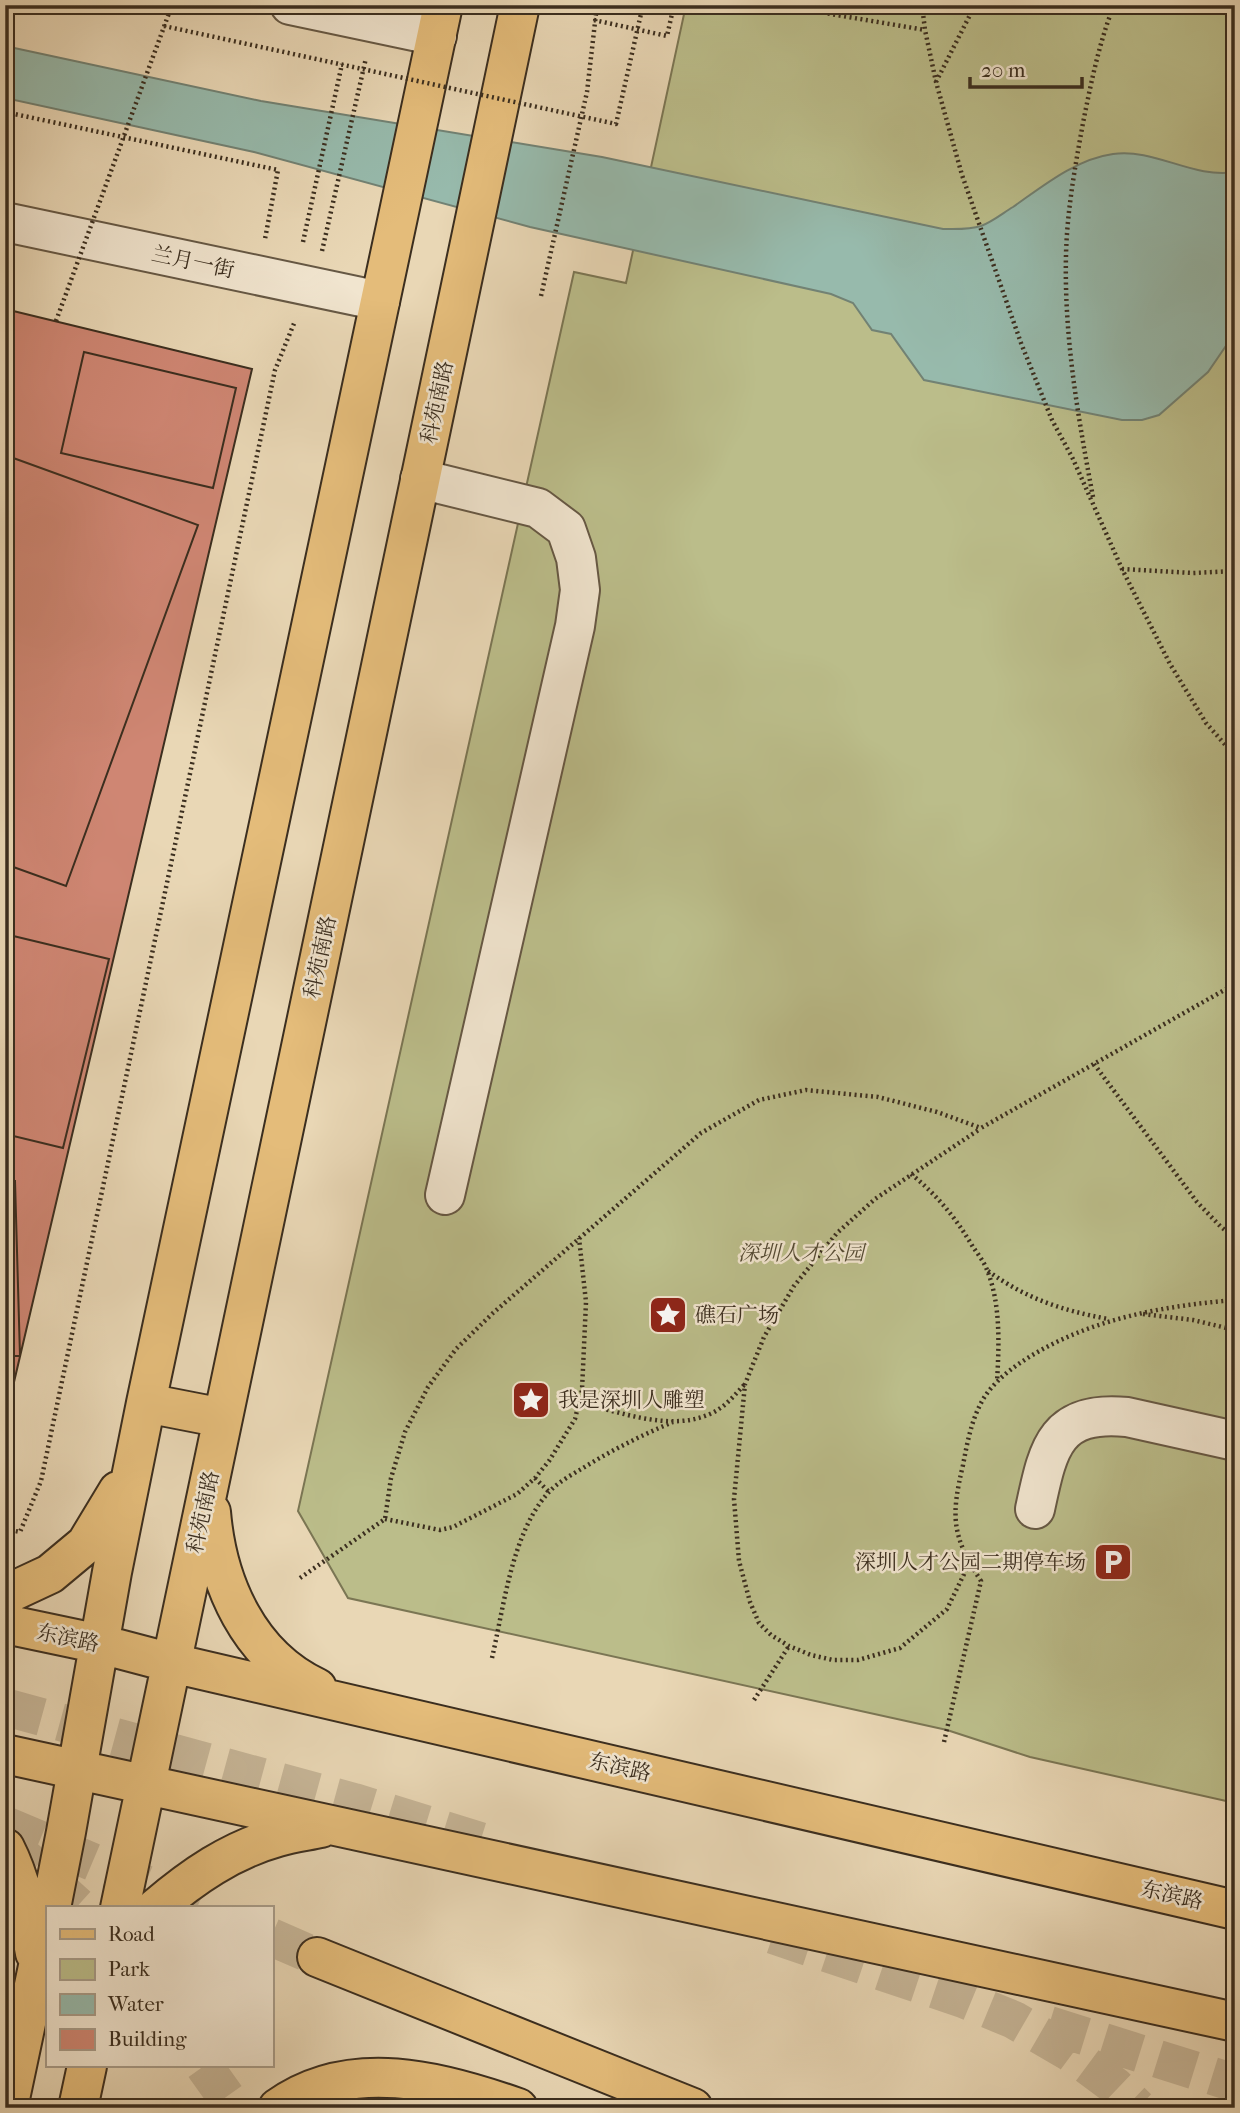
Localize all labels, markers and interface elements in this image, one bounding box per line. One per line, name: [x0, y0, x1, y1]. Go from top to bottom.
scale bar: [970, 46, 1082, 90]
text: 20 m: [981, 58, 1026, 82]
street label: 兰月一街: [149, 242, 237, 282]
street label: 科苑南路: [417, 358, 457, 446]
street label: 科苑南路: [300, 913, 340, 1001]
park label: 深圳人才公园: [738, 1241, 867, 1265]
place icon: 礁石广场: [647, 1294, 689, 1336]
place label: 礁石广场: [695, 1303, 779, 1327]
place icon: 我是深圳人雕塑: [510, 1379, 552, 1421]
place label: 我是深圳人雕塑: [558, 1388, 705, 1412]
street label: 科苑南路: [183, 1468, 223, 1556]
parking icon: 深圳人才公园二期停车场: [1092, 1541, 1134, 1583]
place label: 深圳人才公园二期停车场: [855, 1550, 1086, 1574]
street label: 东滨路: [35, 1620, 101, 1656]
street label: 东滨路: [587, 1748, 653, 1786]
street label: 东滨路: [1139, 1876, 1205, 1914]
legend: [46, 1906, 273, 2068]
text: Road: [108, 1922, 155, 1946]
text: Park: [108, 1957, 150, 1981]
text: Water: [107, 1992, 164, 2016]
text: Building: [108, 2027, 187, 2051]

